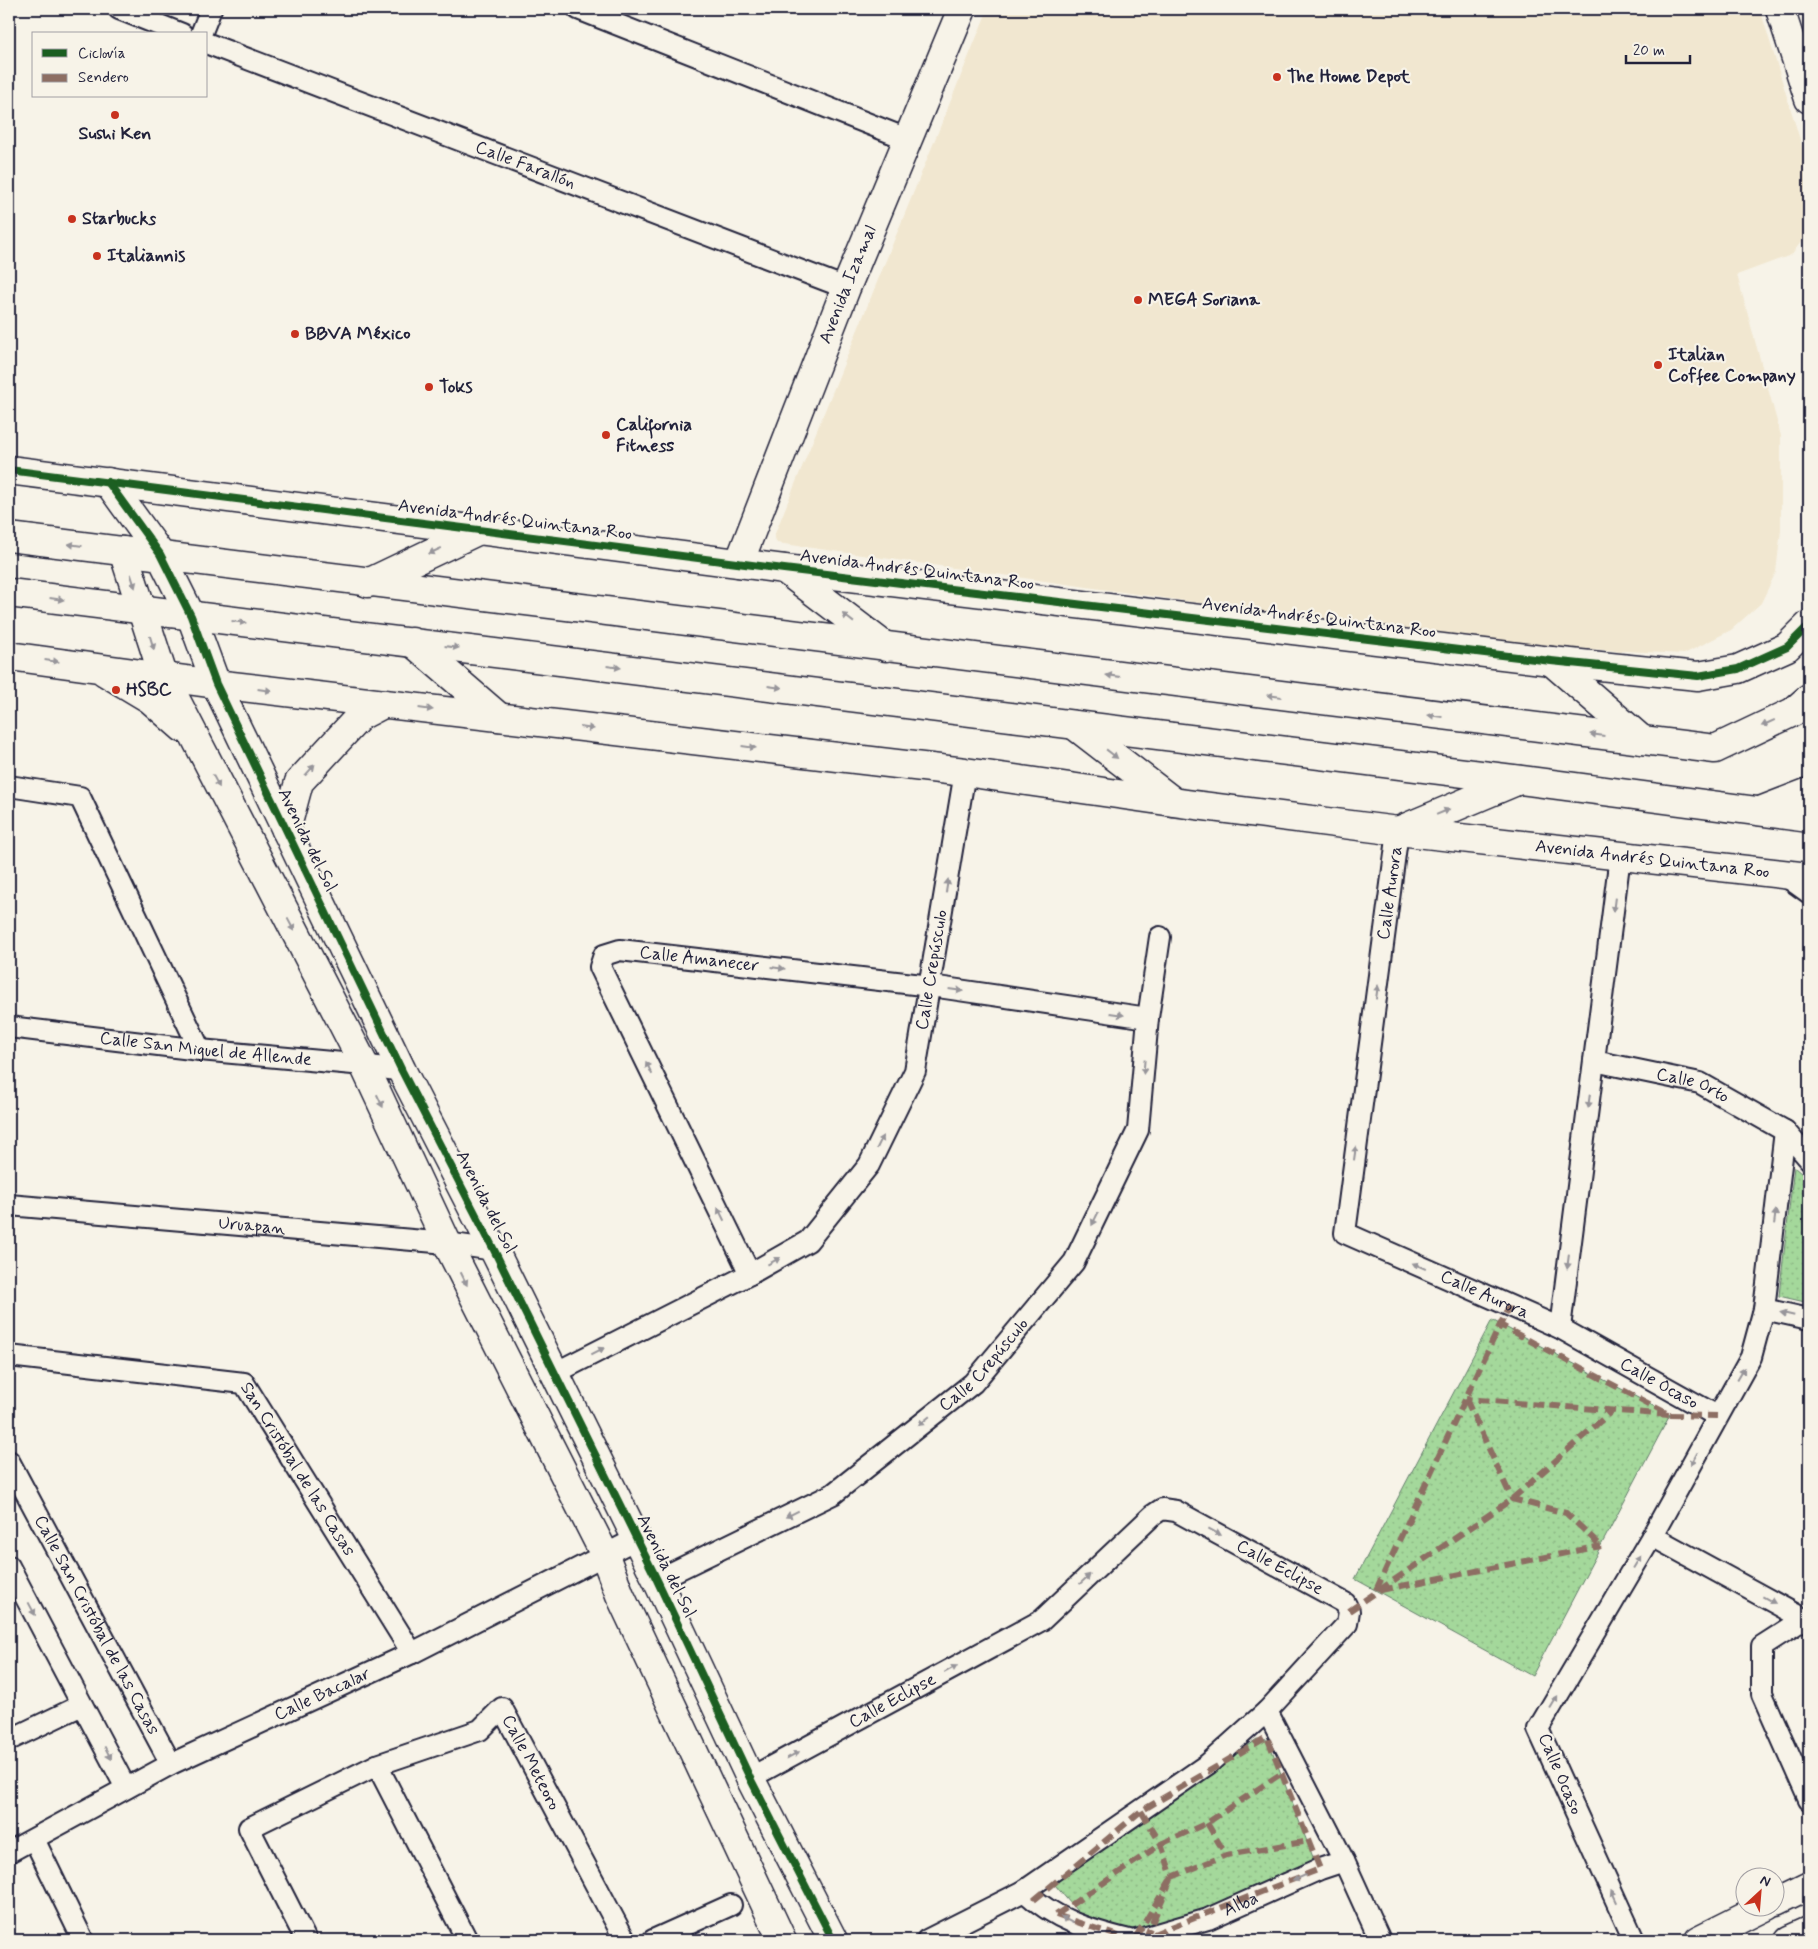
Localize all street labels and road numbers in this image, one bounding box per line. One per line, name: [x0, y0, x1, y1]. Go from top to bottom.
street label: Calle Farallón: [472, 135, 579, 195]
street label: Avenida Izamal: [813, 222, 883, 347]
street label: Avenida Andrés Quintana Roo: [397, 494, 633, 546]
street label: Avenida Andrés Quintana Roo: [799, 544, 1035, 596]
street label: Avenida Andrés Quintana Roo: [1201, 592, 1437, 644]
street label: Avenida del Sol: [272, 784, 342, 896]
street label: Avenida Andrés Quintana Roo: [1534, 834, 1771, 885]
street label: Calle Aurora: [1372, 844, 1408, 942]
street label: Calle Crepúsculo: [910, 908, 954, 1032]
street label: Calle Amanecer: [638, 940, 761, 978]
street label: Calle San Miguel de Allende: [98, 1026, 313, 1072]
street label: Calle Orto: [1654, 1062, 1734, 1109]
street label: Avenida del Sol: [450, 1146, 522, 1258]
street label: Uruapan: [218, 1211, 287, 1241]
street label: Calle Aurora: [1436, 1265, 1533, 1325]
street label: Calle Crepúsculo: [934, 1313, 1034, 1418]
street label: Calle Ocaso: [1615, 1352, 1703, 1415]
street label: San Cristóbal de las Casas: [234, 1378, 361, 1561]
street label: Avenida del Sol: [631, 1510, 701, 1622]
street label: Calle San Cristóbal de las Casas: [28, 1511, 165, 1739]
street label: Calle Eclipse: [1232, 1534, 1328, 1601]
street label: Calle Bacalar: [270, 1662, 375, 1727]
street label: Calle Eclipse: [845, 1667, 941, 1734]
street label: Calle Meteoro: [496, 1711, 566, 1815]
street label: Calle Ocaso: [1532, 1729, 1588, 1819]
street label: Alba: [1220, 1886, 1262, 1923]

